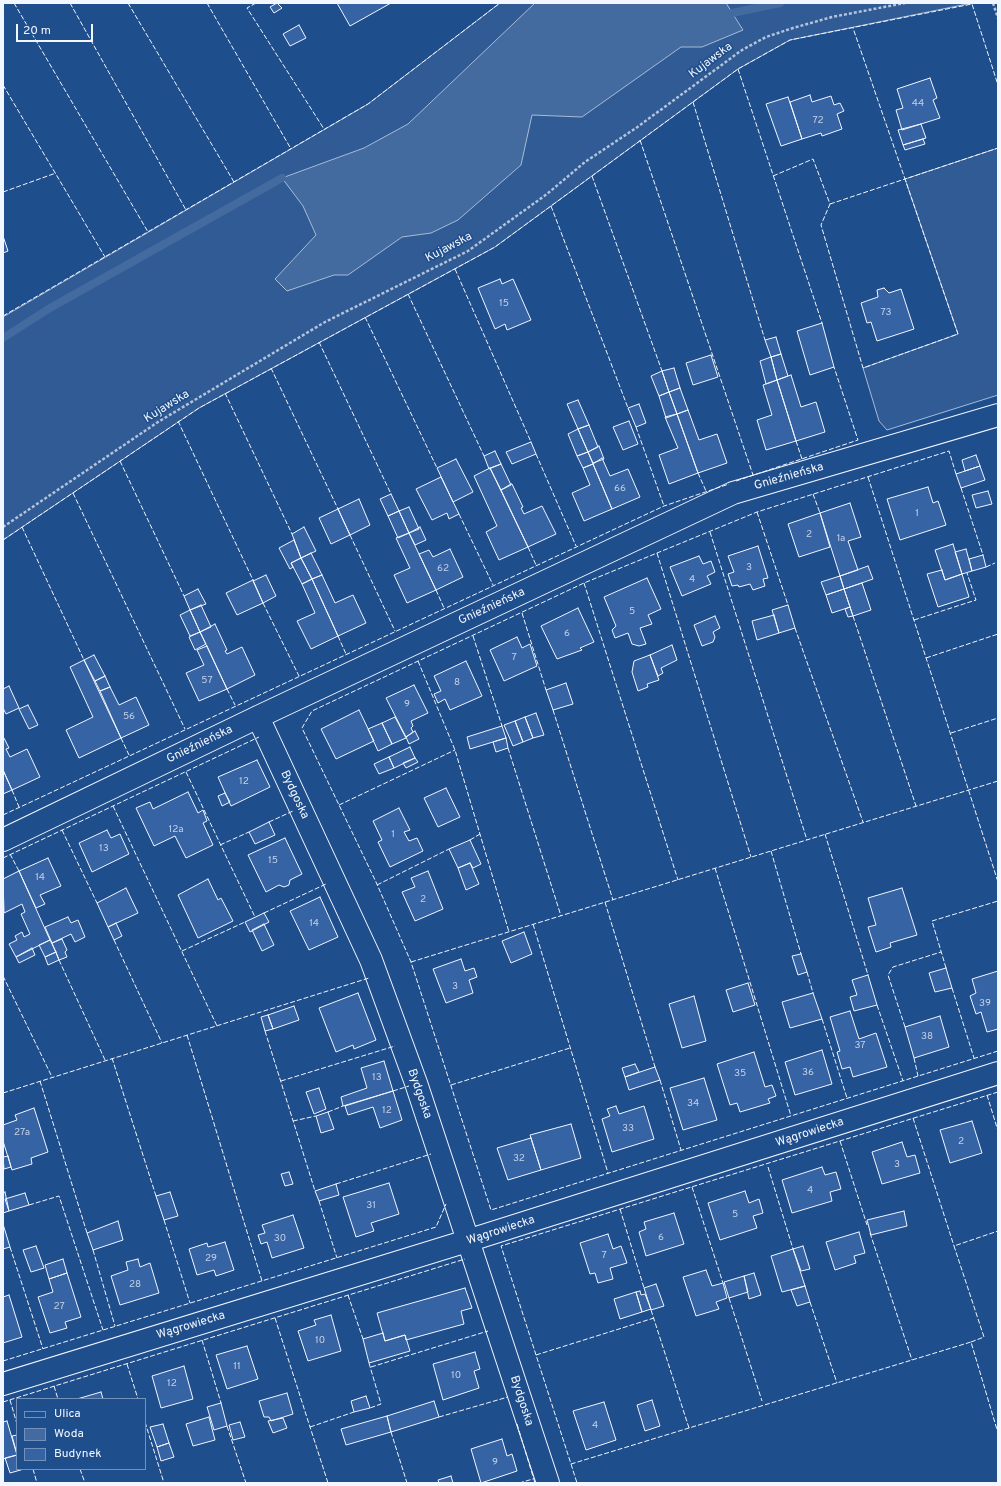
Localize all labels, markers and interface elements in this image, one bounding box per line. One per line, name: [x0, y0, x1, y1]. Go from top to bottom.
scale bar: [18, 16, 95, 42]
text: 20 m: [23, 23, 51, 39]
street label: Kujawska: [686, 40, 736, 82]
house number: 44: [912, 98, 924, 110]
house number: 72: [812, 115, 824, 127]
street label: Kujawska: [423, 230, 475, 266]
house number: 15: [499, 298, 509, 310]
house number: 73: [880, 307, 892, 319]
street label: Kujawska: [142, 387, 192, 427]
street label: Gnieźnieńska: [753, 460, 825, 494]
house number: 66: [614, 483, 626, 495]
house number: 1: [915, 508, 919, 520]
house number: 2: [806, 529, 812, 541]
house number: 1a: [837, 533, 845, 545]
house number: 3: [746, 562, 752, 574]
house number: 62: [437, 563, 449, 575]
house number: 4: [689, 574, 695, 586]
street label: Gnieźnieńska: [457, 585, 527, 629]
house number: 5: [629, 606, 635, 618]
house number: 6: [564, 628, 570, 640]
house number: 7: [511, 652, 517, 664]
house number: 57: [201, 675, 213, 687]
house number: 8: [454, 677, 460, 689]
house number: 9: [404, 699, 410, 711]
house number: 56: [123, 711, 135, 723]
street label: Gnieźnieńska: [165, 723, 235, 767]
street label: Bydgoska: [277, 768, 311, 822]
house number: 12: [239, 776, 249, 788]
house number: 12a: [168, 824, 184, 836]
house number: 1: [391, 829, 395, 841]
house number: 13: [99, 843, 109, 855]
house number: 15: [268, 855, 278, 867]
house number: 14: [35, 872, 45, 884]
house number: 2: [420, 894, 426, 906]
house number: 14: [309, 918, 319, 930]
house number: 3: [452, 981, 458, 993]
house number: 39: [979, 998, 991, 1010]
house number: 38: [921, 1031, 933, 1043]
house number: 37: [854, 1040, 866, 1052]
street label: Bydgoska: [404, 1067, 434, 1121]
house number: 36: [802, 1067, 814, 1079]
house number: 35: [734, 1068, 746, 1080]
house number: 13: [372, 1072, 382, 1084]
house number: 34: [687, 1098, 699, 1110]
house number: 12: [382, 1105, 392, 1117]
street label: Wągrowiecka: [774, 1115, 846, 1151]
house number: 33: [622, 1123, 634, 1135]
house number: 27a: [14, 1127, 30, 1139]
house number: 2: [958, 1136, 964, 1148]
house number: 32: [513, 1153, 525, 1165]
house number: 3: [894, 1159, 900, 1171]
house number: 4: [807, 1185, 813, 1197]
house number: 31: [366, 1200, 376, 1212]
house number: 5: [732, 1209, 738, 1221]
street label: Wągrowiecka: [465, 1213, 537, 1249]
house number: 6: [658, 1232, 664, 1244]
house number: 30: [274, 1233, 286, 1245]
house number: 7: [601, 1250, 607, 1262]
house number: 29: [205, 1253, 217, 1265]
house number: 28: [129, 1279, 141, 1291]
house number: 27: [53, 1301, 65, 1313]
street label: Wągrowiecka: [155, 1309, 227, 1343]
house number: 10: [315, 1335, 325, 1347]
house number: 11: [233, 1361, 241, 1373]
house number: 10: [451, 1370, 461, 1382]
street label: Bydgoska: [506, 1374, 536, 1428]
house number: 12: [167, 1378, 177, 1390]
legend: [16, 1398, 146, 1470]
text: Ulica: [54, 1406, 81, 1422]
house number: 4: [592, 1420, 598, 1432]
text: Woda: [54, 1426, 84, 1442]
text: Budynek: [54, 1446, 102, 1462]
house number: 9: [492, 1457, 498, 1469]

